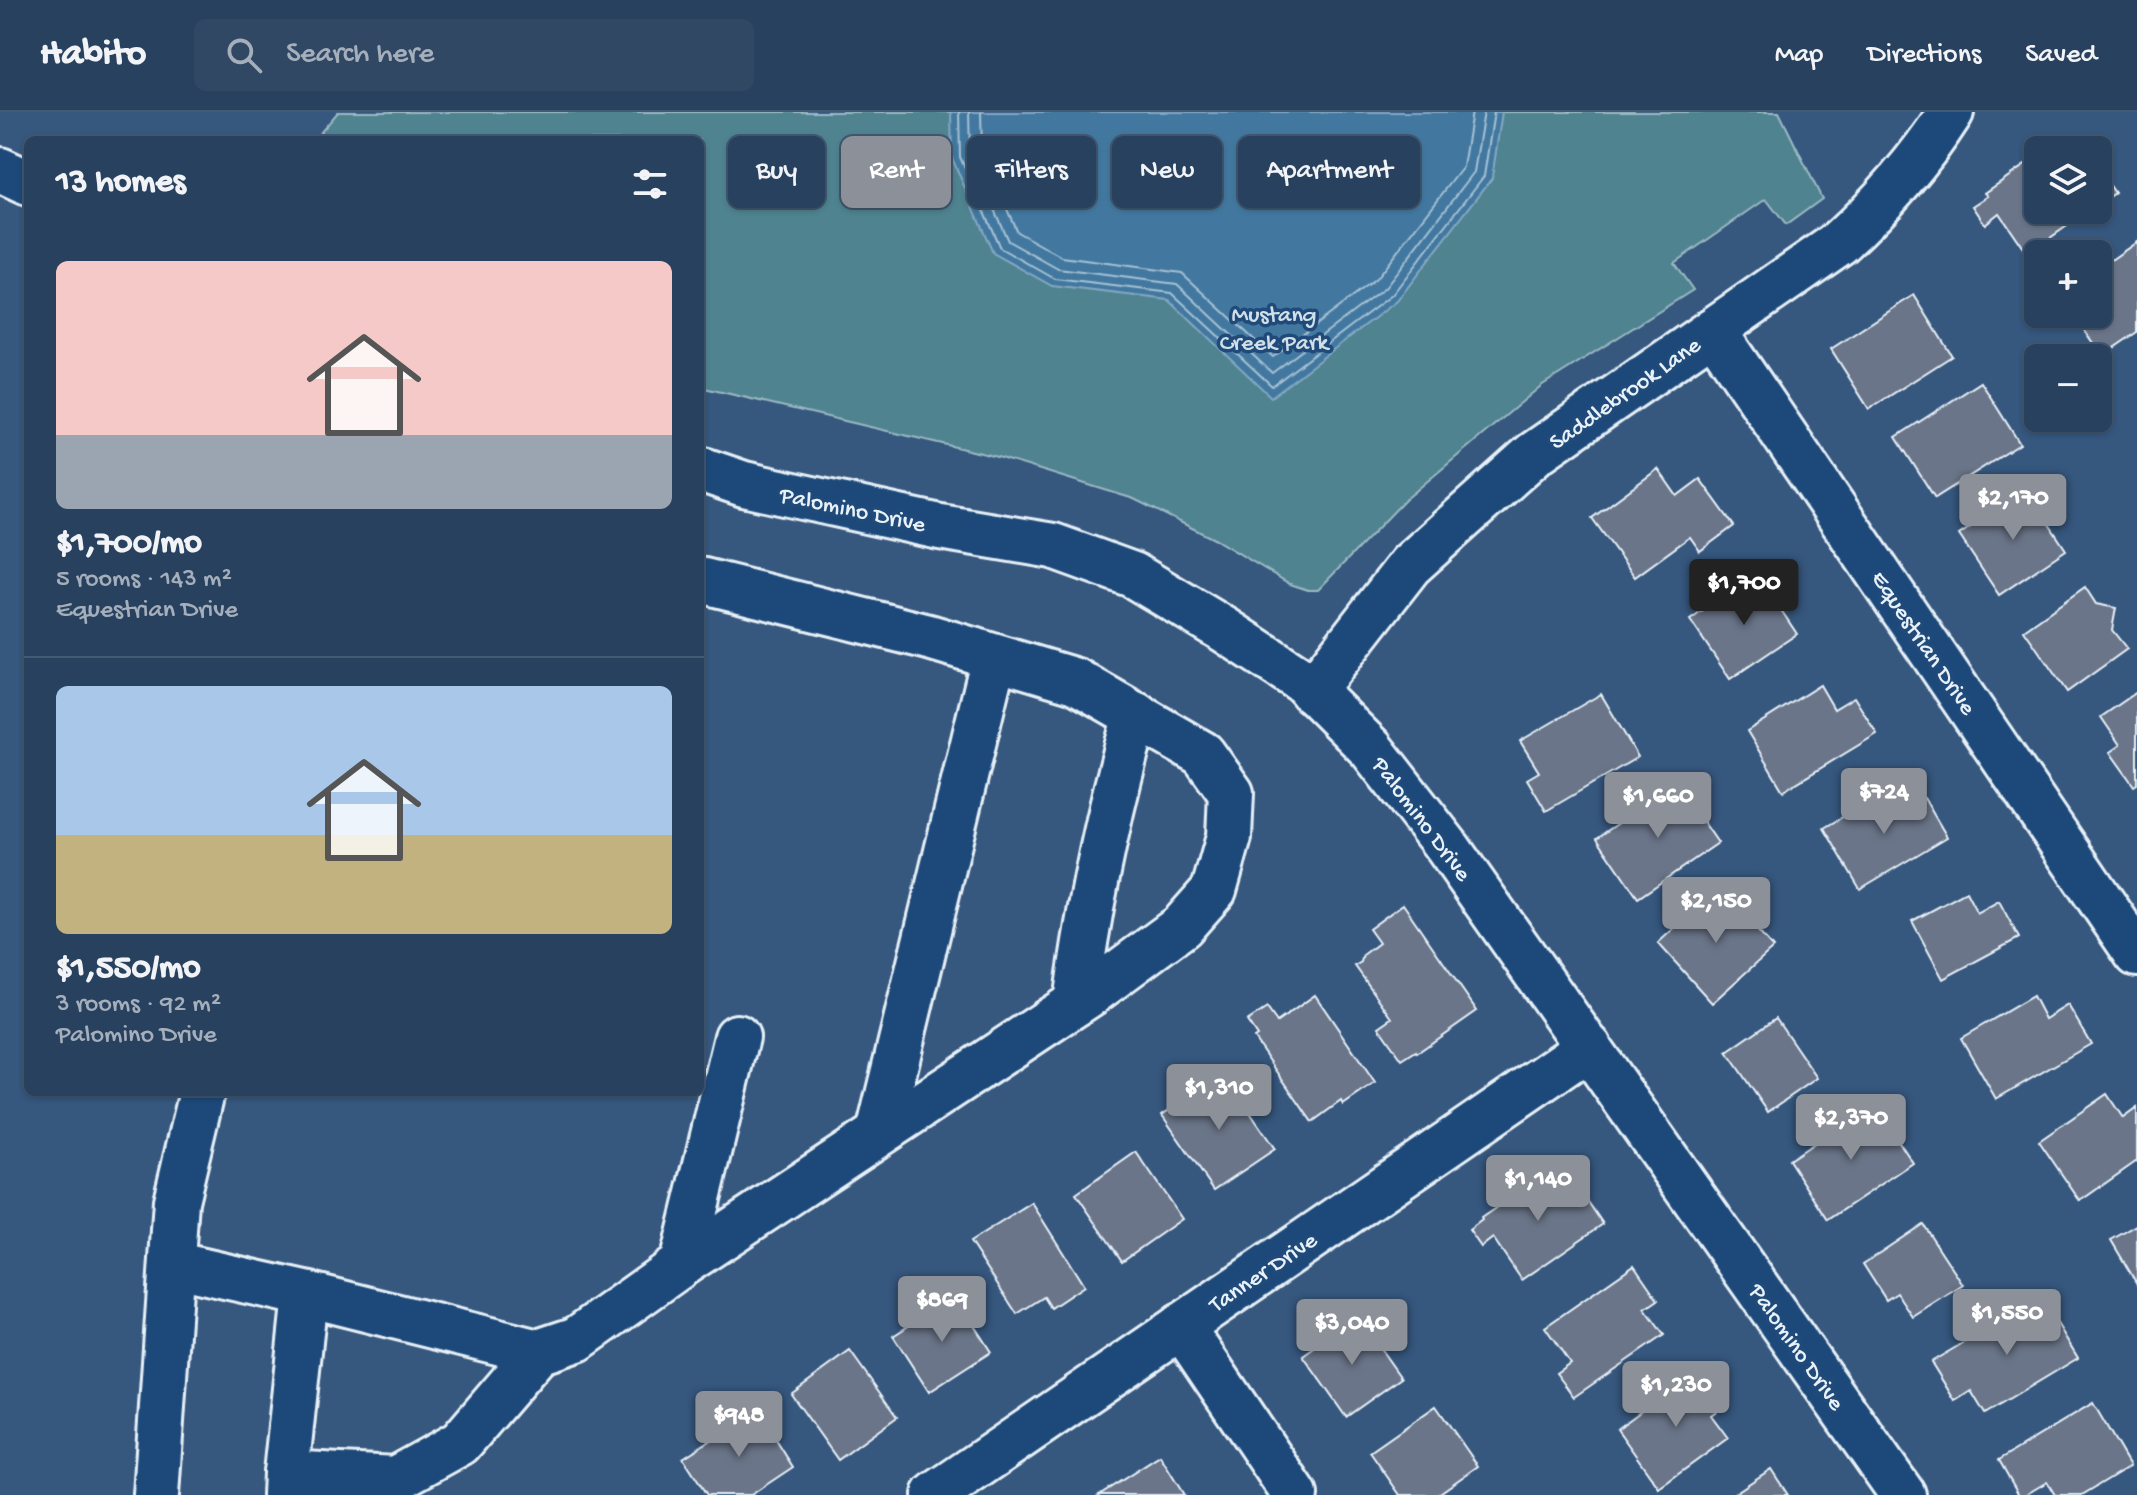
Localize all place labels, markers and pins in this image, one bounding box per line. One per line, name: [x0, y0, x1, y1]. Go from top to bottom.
pin: $2,170: [1948, 474, 2078, 542]
pin: $1,700: [1679, 559, 1809, 627]
pin: $724: [1837, 768, 1931, 836]
pin: $1,660: [1593, 772, 1723, 840]
pin: $2,150: [1651, 877, 1781, 945]
pin: $1,310: [1154, 1064, 1284, 1132]
pin: $2,370: [1786, 1094, 1916, 1162]
pin: $1,140: [1473, 1155, 1603, 1223]
pin: $869: [895, 1276, 989, 1344]
pin: $1,550: [1942, 1289, 2072, 1357]
pin: $3,040: [1287, 1299, 1417, 1367]
pin: $1,230: [1611, 1361, 1741, 1429]
pin: $948: [692, 1391, 786, 1459]

